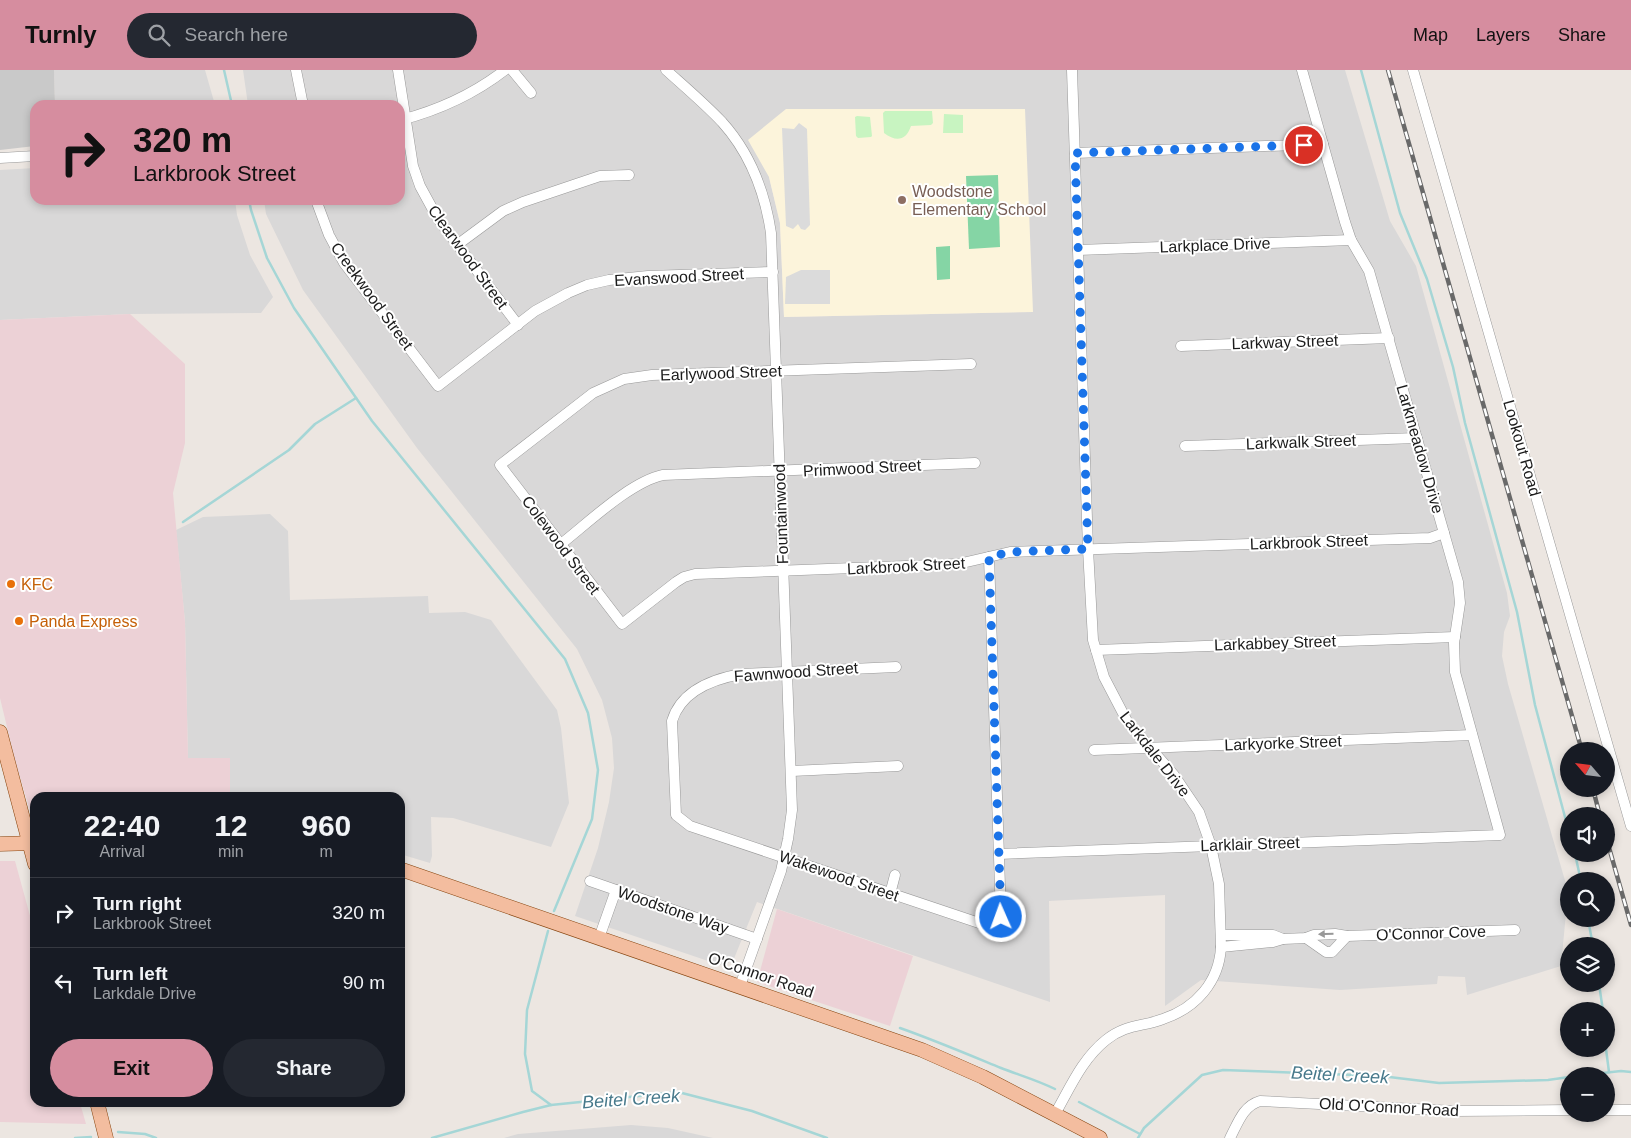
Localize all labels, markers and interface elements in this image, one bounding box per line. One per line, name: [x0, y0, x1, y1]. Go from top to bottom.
search box: [127, 13, 477, 58]
text: Turnly: [25, 21, 97, 48]
icon: search: [145, 21, 173, 49]
text: Search here: [185, 24, 288, 45]
text: Map: [1413, 25, 1448, 45]
text: Layers: [1476, 25, 1530, 45]
text: Share: [1558, 25, 1606, 45]
icon: right: [50, 120, 115, 185]
text: 320 m: [133, 120, 232, 159]
pin: [1283, 124, 1325, 166]
icon: arrive: [1290, 131, 1318, 159]
text: Larkbrook Street: [133, 161, 296, 186]
place label: Woodstone Elementary School: [912, 183, 1046, 218]
marker: Woodstone Elementary School: [896, 194, 908, 206]
street label: Clearwood Street: [425, 202, 512, 312]
street label: Larkplace Drive: [1159, 235, 1271, 255]
street label: Creekwood Street: [327, 239, 417, 353]
street label: Evanswood Street: [614, 265, 745, 289]
street label: Larkway Street: [1231, 332, 1339, 352]
street label: Earlywood Street: [660, 362, 783, 384]
street label: Larkmeadow Drive: [1393, 383, 1447, 516]
street label: Lookout Road: [1500, 398, 1544, 498]
street label: Larkwalk Street: [1246, 432, 1357, 452]
street label: Primwood Street: [803, 456, 922, 480]
street label: Fountainwood: [771, 463, 791, 565]
street label: Colewood Street: [519, 493, 604, 598]
street label: Larkbrook Street: [1250, 531, 1369, 553]
street label: Larkbrook Street: [846, 554, 966, 578]
place label: KFC: [21, 576, 53, 593]
marker: KFC: [5, 578, 17, 590]
place label: Panda Express: [29, 613, 138, 630]
marker: Panda Express: [13, 615, 25, 627]
street label: Larkabbey Street: [1214, 632, 1337, 654]
street label: Fawnwood Street: [733, 659, 859, 685]
street label: Larkdale Drive: [1117, 708, 1194, 800]
street label: Larkyorke Street: [1224, 732, 1343, 754]
north arrow: [1560, 742, 1615, 798]
map controls: [1560, 742, 1615, 1122]
button: sound: [1560, 807, 1615, 862]
text: 22:40: [84, 809, 160, 842]
text: 12: [214, 809, 248, 842]
text: 960: [301, 809, 351, 842]
street label: Larklair Street: [1200, 834, 1301, 854]
text: Arrival: [99, 843, 145, 860]
text: min: [218, 843, 244, 860]
text: m: [320, 843, 333, 860]
street label: Wakewood Street: [777, 848, 902, 905]
button: search: [1560, 872, 1615, 927]
street label: Woodstone Way: [615, 883, 731, 937]
position arrow: [974, 890, 1026, 942]
text: Turn right: [93, 893, 181, 914]
icon: right: [50, 899, 78, 927]
text: 320 m: [332, 902, 385, 923]
text: Larkbrook Street: [93, 915, 211, 932]
street label: O'Connor Cove: [1376, 923, 1486, 943]
one-way arrow: [1318, 931, 1334, 939]
button: layers: [1560, 937, 1615, 992]
street label: O'Connor Road: [706, 949, 816, 1001]
text: Turn left: [93, 963, 168, 984]
icon: left: [50, 969, 78, 997]
text: 90 m: [343, 972, 385, 993]
text: Larkdale Drive: [93, 985, 196, 1002]
button: +: [1560, 1002, 1615, 1057]
button: Exit: [50, 1039, 213, 1097]
button: Share: [223, 1039, 385, 1097]
water label: Beitel Creek: [1291, 1062, 1390, 1088]
button: −: [1560, 1067, 1615, 1122]
water label: Beitel Creek: [581, 1086, 682, 1112]
street label: Old O'Connor Road: [1319, 1095, 1459, 1119]

